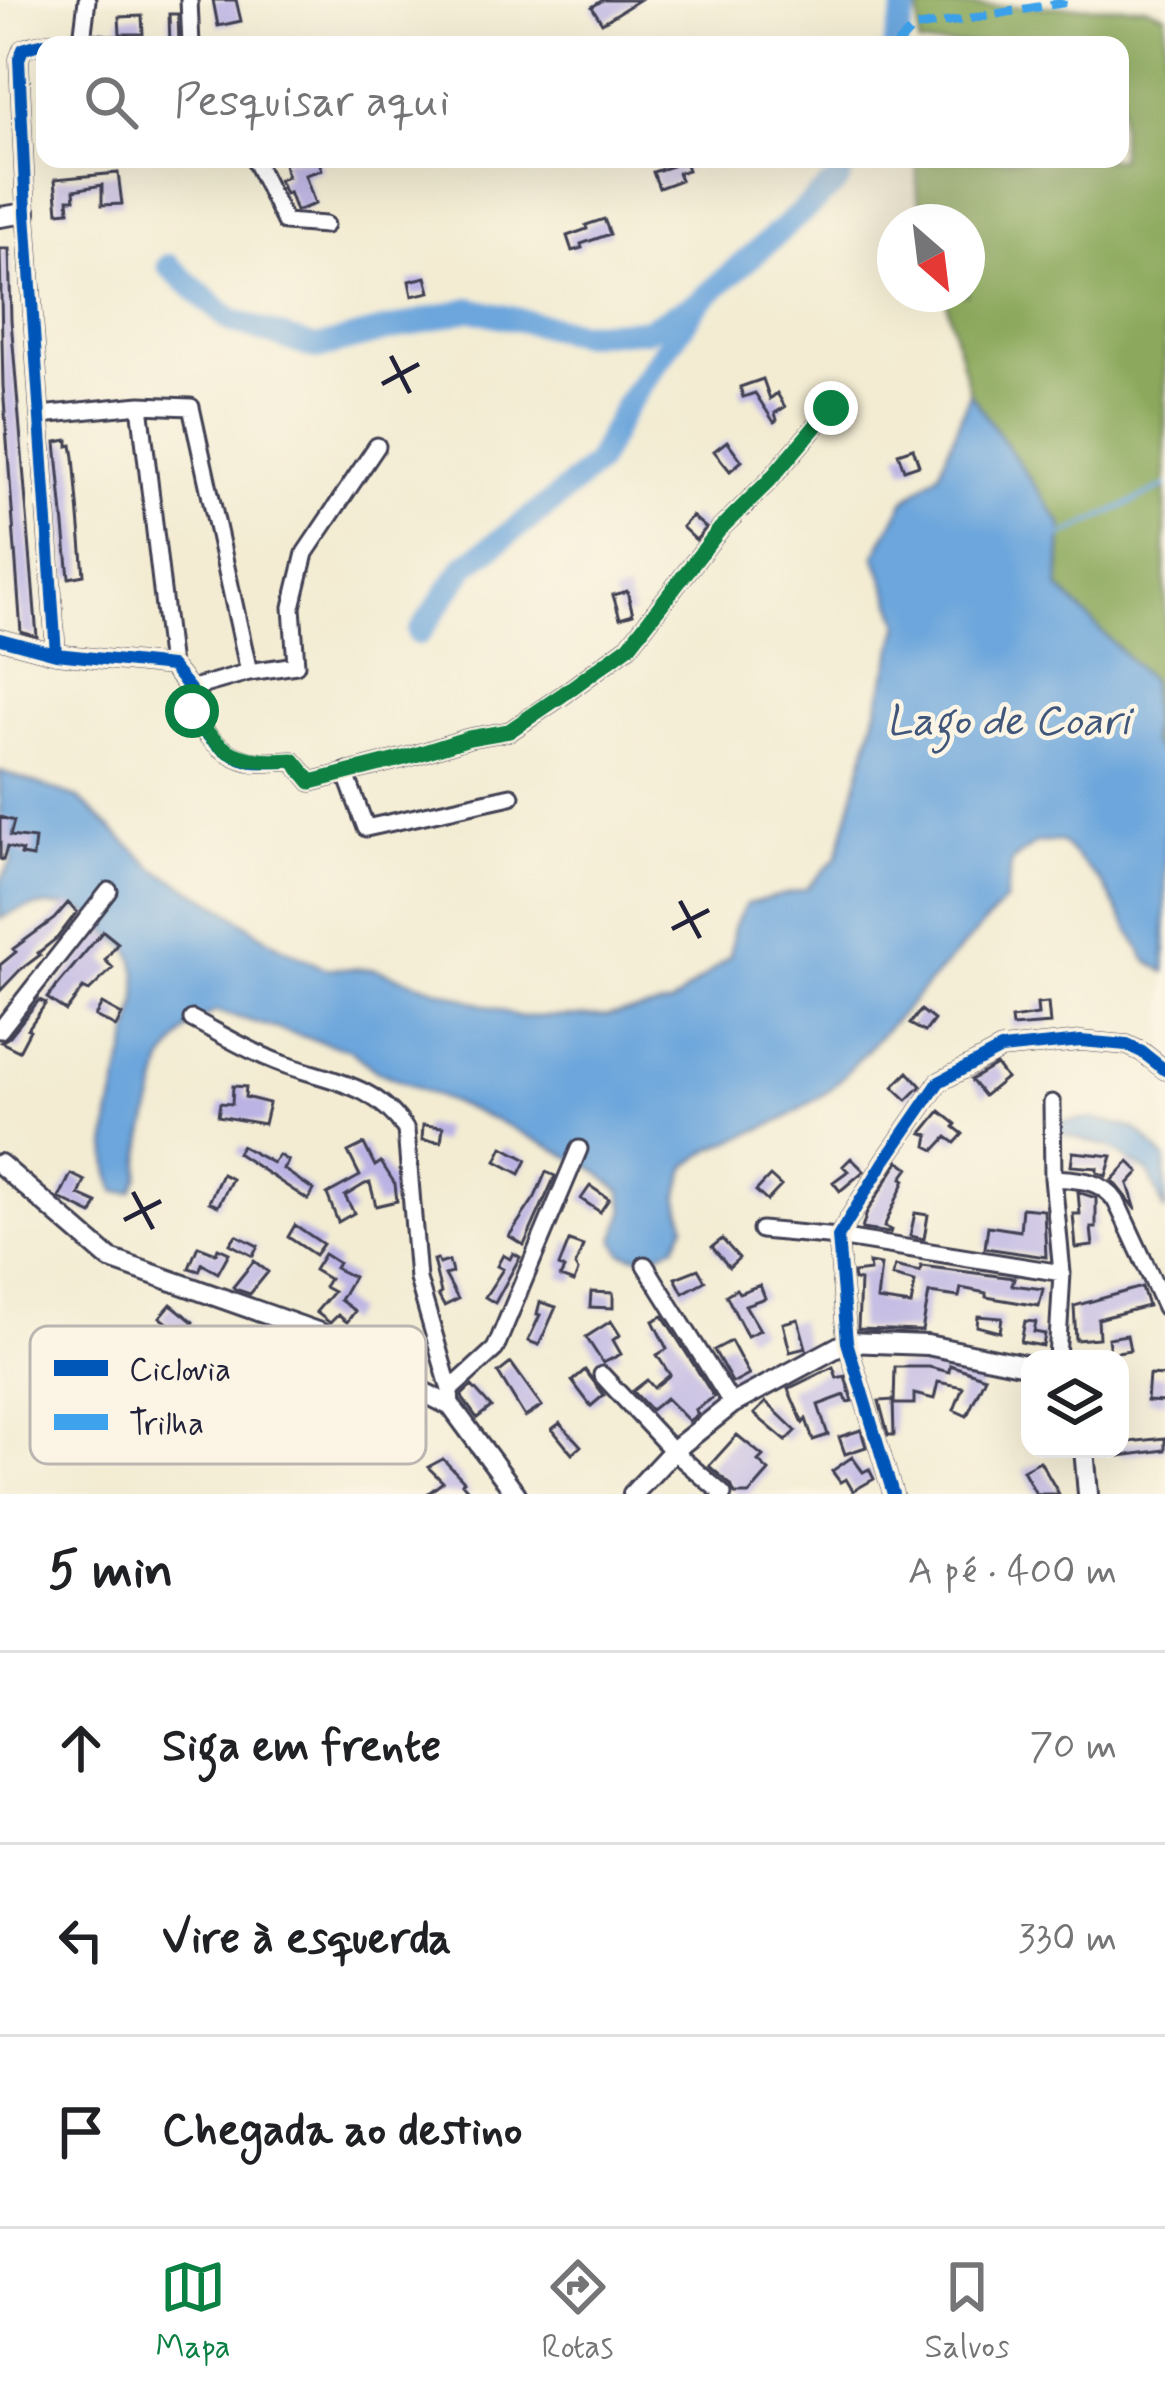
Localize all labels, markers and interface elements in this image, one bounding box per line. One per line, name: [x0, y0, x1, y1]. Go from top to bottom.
search box: [36, 36, 1129, 168]
icon: search: [78, 69, 144, 135]
text: Pesquisar aqui: [174, 73, 450, 132]
north arrow: [877, 204, 985, 312]
route end: [804, 381, 858, 435]
route start: [165, 684, 219, 738]
water label: Lago de Coari: [886, 695, 1135, 754]
legend: [30, 1326, 426, 1464]
text: Ciclovia: [129, 1349, 231, 1393]
map controls: [1021, 1350, 1129, 1458]
button: layers: [1021, 1350, 1129, 1458]
text: Trilha: [129, 1403, 204, 1447]
text: 5 min: [48, 1539, 173, 1605]
text: A pé · 400 m: [908, 1547, 1117, 1598]
icon: ahead: [48, 1715, 114, 1781]
text: Siga em frente: [162, 1718, 441, 1777]
text: 70 m: [1029, 1722, 1117, 1773]
icon: left: [48, 1907, 114, 1973]
text: Vire à esquerda: [162, 1910, 451, 1969]
text: 330 m: [1018, 1914, 1117, 1965]
icon: arrive: [48, 2099, 114, 2165]
text: Chegada ao destino: [162, 2102, 522, 2161]
tab: Mapa: [155, 2254, 231, 2370]
tab: Rotas: [542, 2254, 613, 2370]
tab: Salvos: [924, 2254, 1009, 2370]

